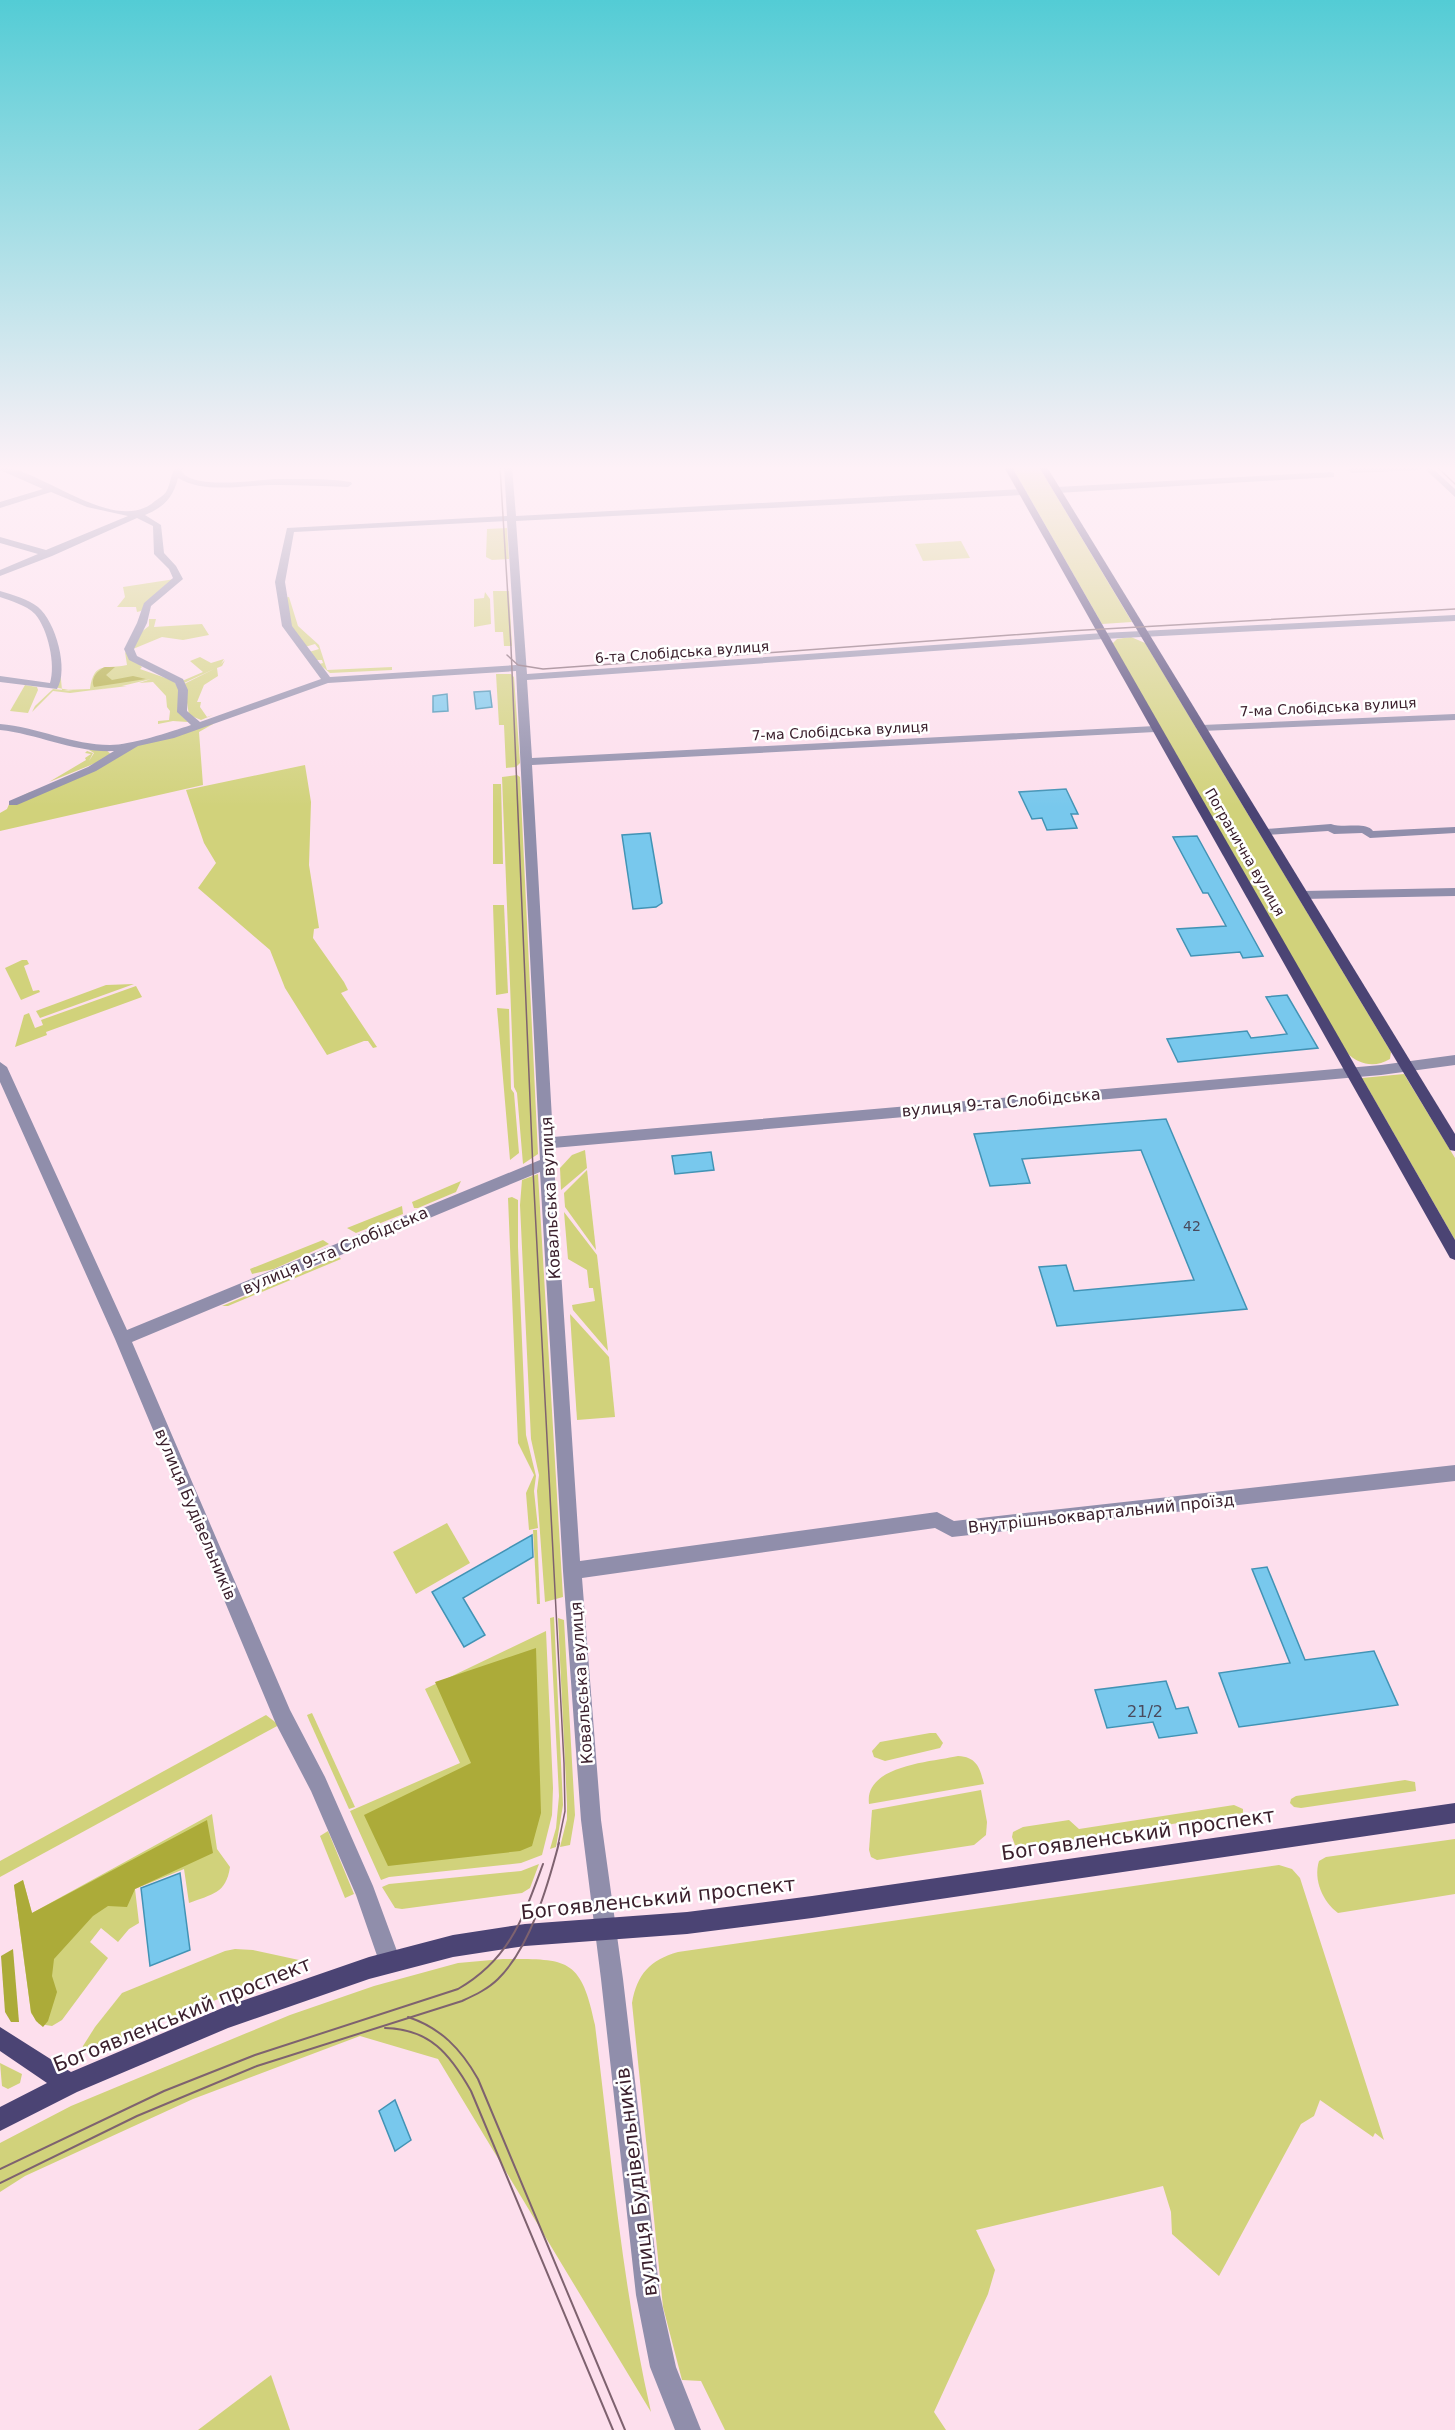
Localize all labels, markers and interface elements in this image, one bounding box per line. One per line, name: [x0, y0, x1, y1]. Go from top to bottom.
street label: 6-та Слобідська вулиця: [594, 638, 770, 666]
street label: 7-ма Слобідська вулиця: [1239, 694, 1417, 720]
street label: 7-ма Слобідська вулиця: [751, 718, 929, 744]
street label: Погранична вулиця: [1202, 785, 1288, 919]
street label: вулиця 9-та Слобідська: [901, 1084, 1101, 1121]
street label: Ковальська вулиця: [537, 1116, 564, 1280]
street label: вулиця 9-та Слобідська: [240, 1203, 431, 1298]
house number: 42: [1183, 1218, 1201, 1234]
street label: вулиця Будівельників: [151, 1426, 240, 1603]
street label: Внутрішньоквартальний проїзд: [967, 1490, 1235, 1537]
street label: Ковальська вулиця: [566, 1601, 597, 1765]
house number: 21/2: [1127, 1702, 1163, 1721]
street label: Богоявленський проспект: [1000, 1803, 1277, 1865]
street label: Богоявленський проспект: [519, 1872, 797, 1924]
street label: Богоявленський проспект: [50, 1951, 315, 2077]
street label: вулиця Будівельників: [610, 2066, 662, 2298]

